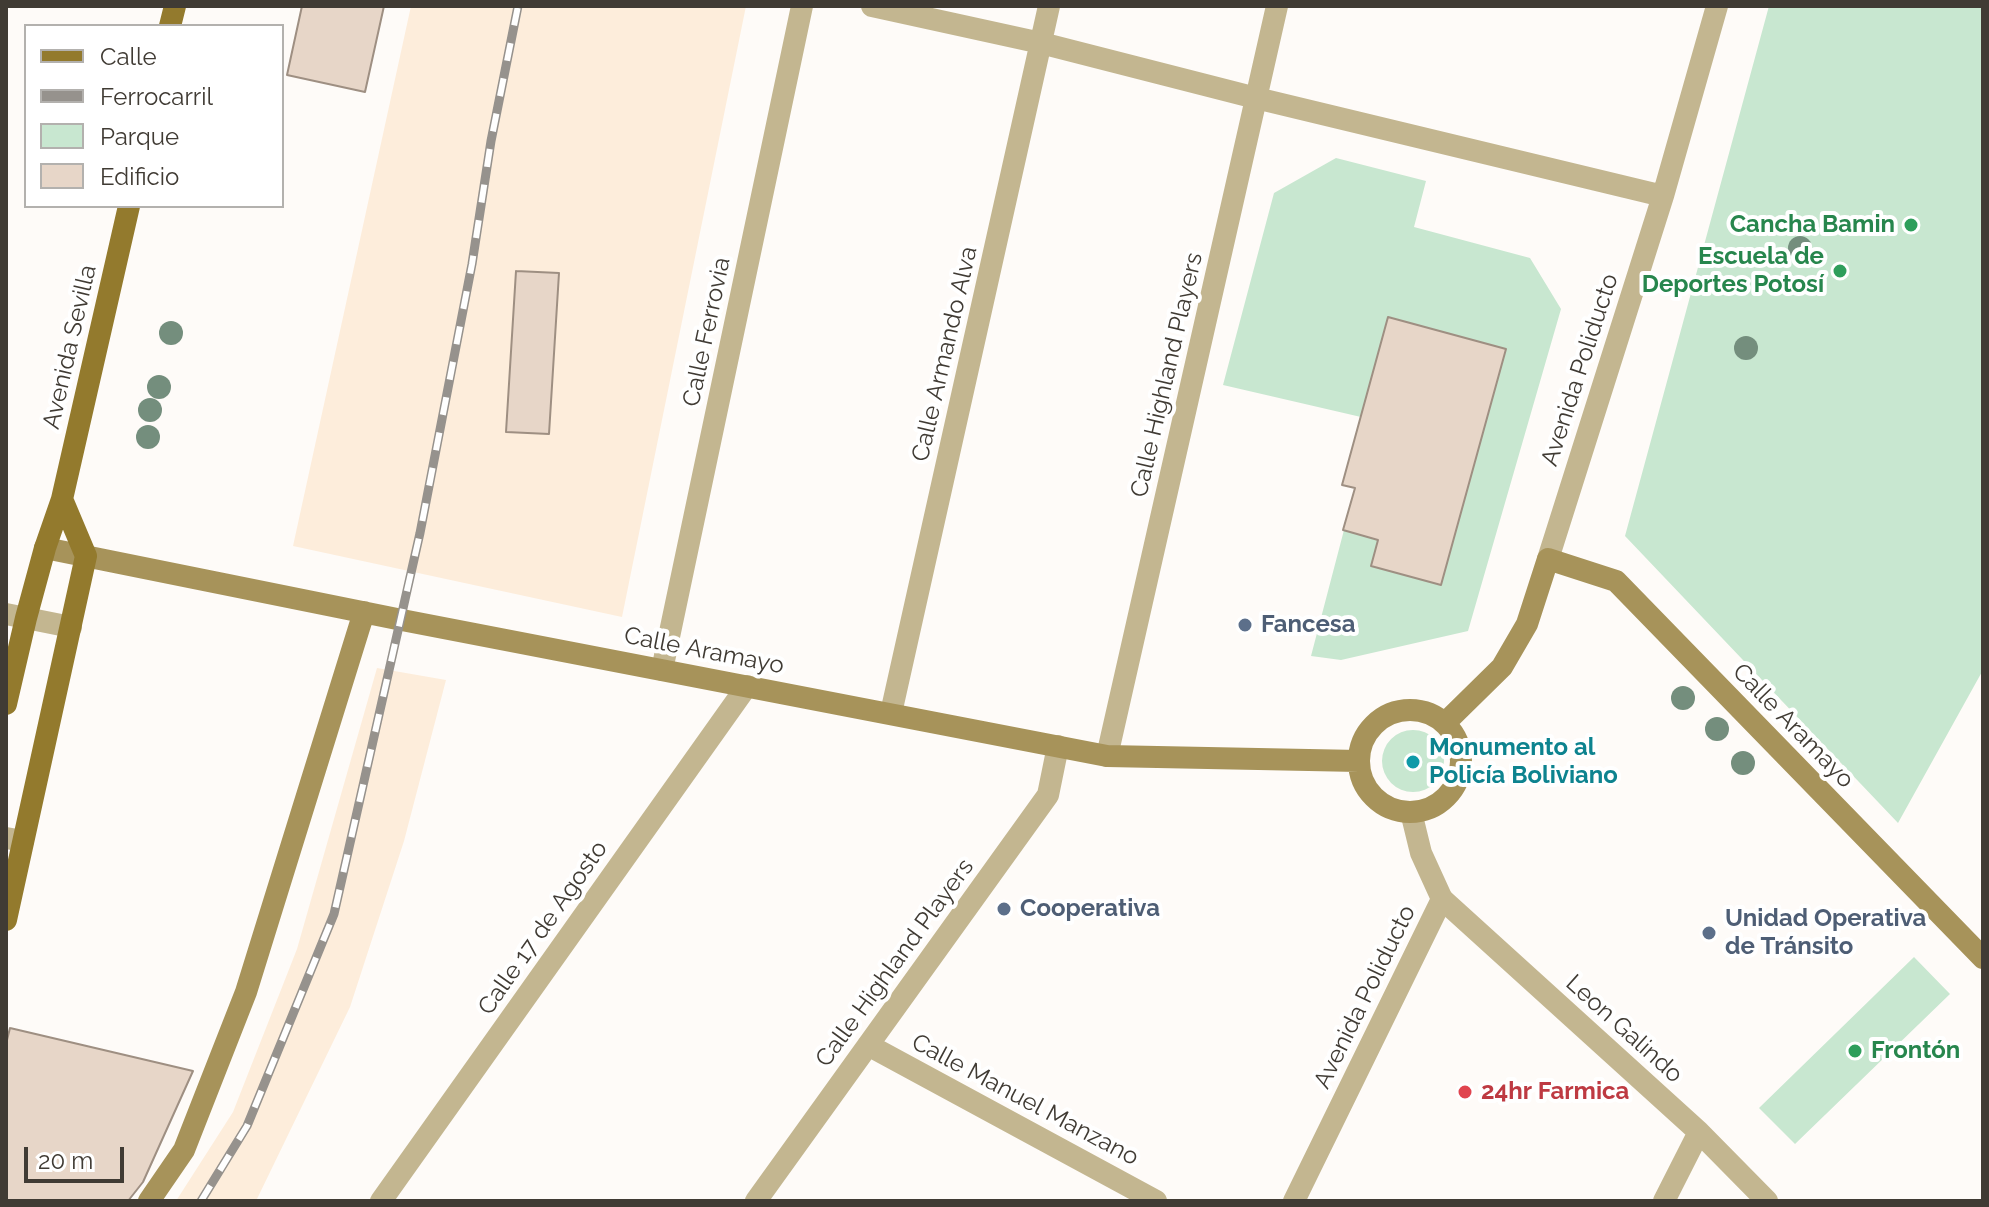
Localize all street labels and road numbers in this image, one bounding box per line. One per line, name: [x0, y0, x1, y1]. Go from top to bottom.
street label: Calle Armando Alva: [906, 244, 984, 464]
street label: Calle Highland Players: [1125, 250, 1209, 500]
street label: Calle Ferrovia: [677, 255, 737, 409]
street label: Avenida Sevilla: [37, 262, 103, 432]
street label: Avenida Poliducto: [1535, 270, 1625, 470]
street label: Calle Aramayo: [622, 621, 786, 681]
street label: Calle Aramayo: [1726, 658, 1860, 794]
street label: Calle 17 de Agosto: [472, 835, 614, 1021]
street label: Calle Highland Players: [810, 853, 980, 1073]
street label: Avenida Poliducto: [1308, 901, 1422, 1093]
street label: Leon Galindo: [1560, 969, 1688, 1089]
street label: Calle Manuel Manzano: [907, 1028, 1143, 1172]

